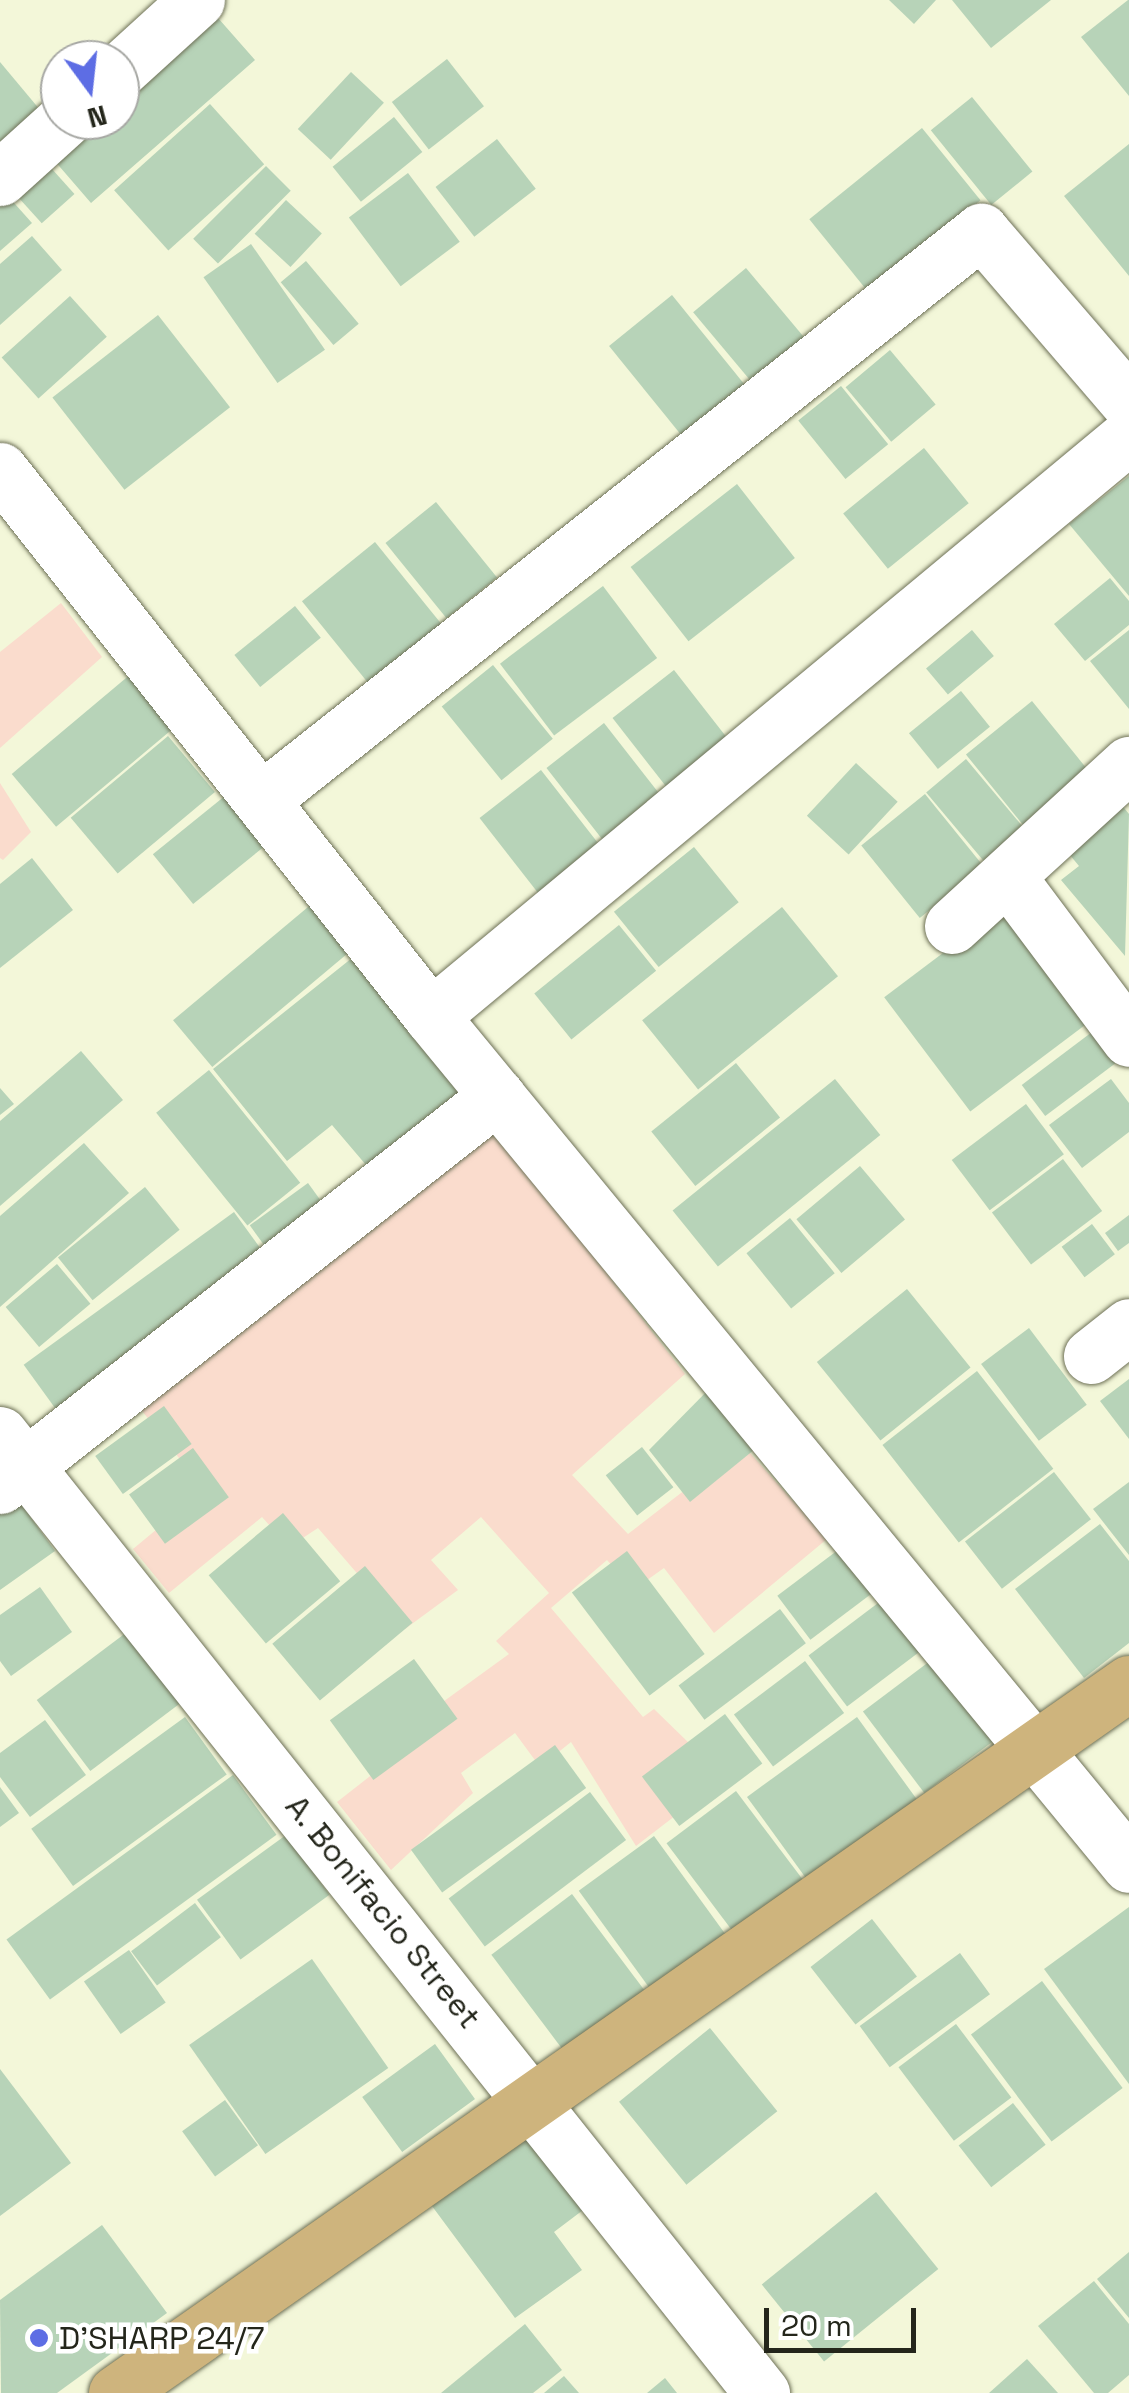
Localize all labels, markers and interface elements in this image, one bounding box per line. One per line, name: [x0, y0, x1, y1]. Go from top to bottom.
north arrow: [40, 40, 140, 140]
text: N: [84, 97, 111, 137]
street label: A. Bonifacio Street: [277, 1787, 489, 2037]
scale bar: [769, 2288, 922, 2350]
text: 20 m: [781, 2306, 852, 2345]
place label: D'SHARP 24/7: [59, 2319, 265, 2357]
marker: D'SHARP 24/7: [28, 2327, 50, 2349]

